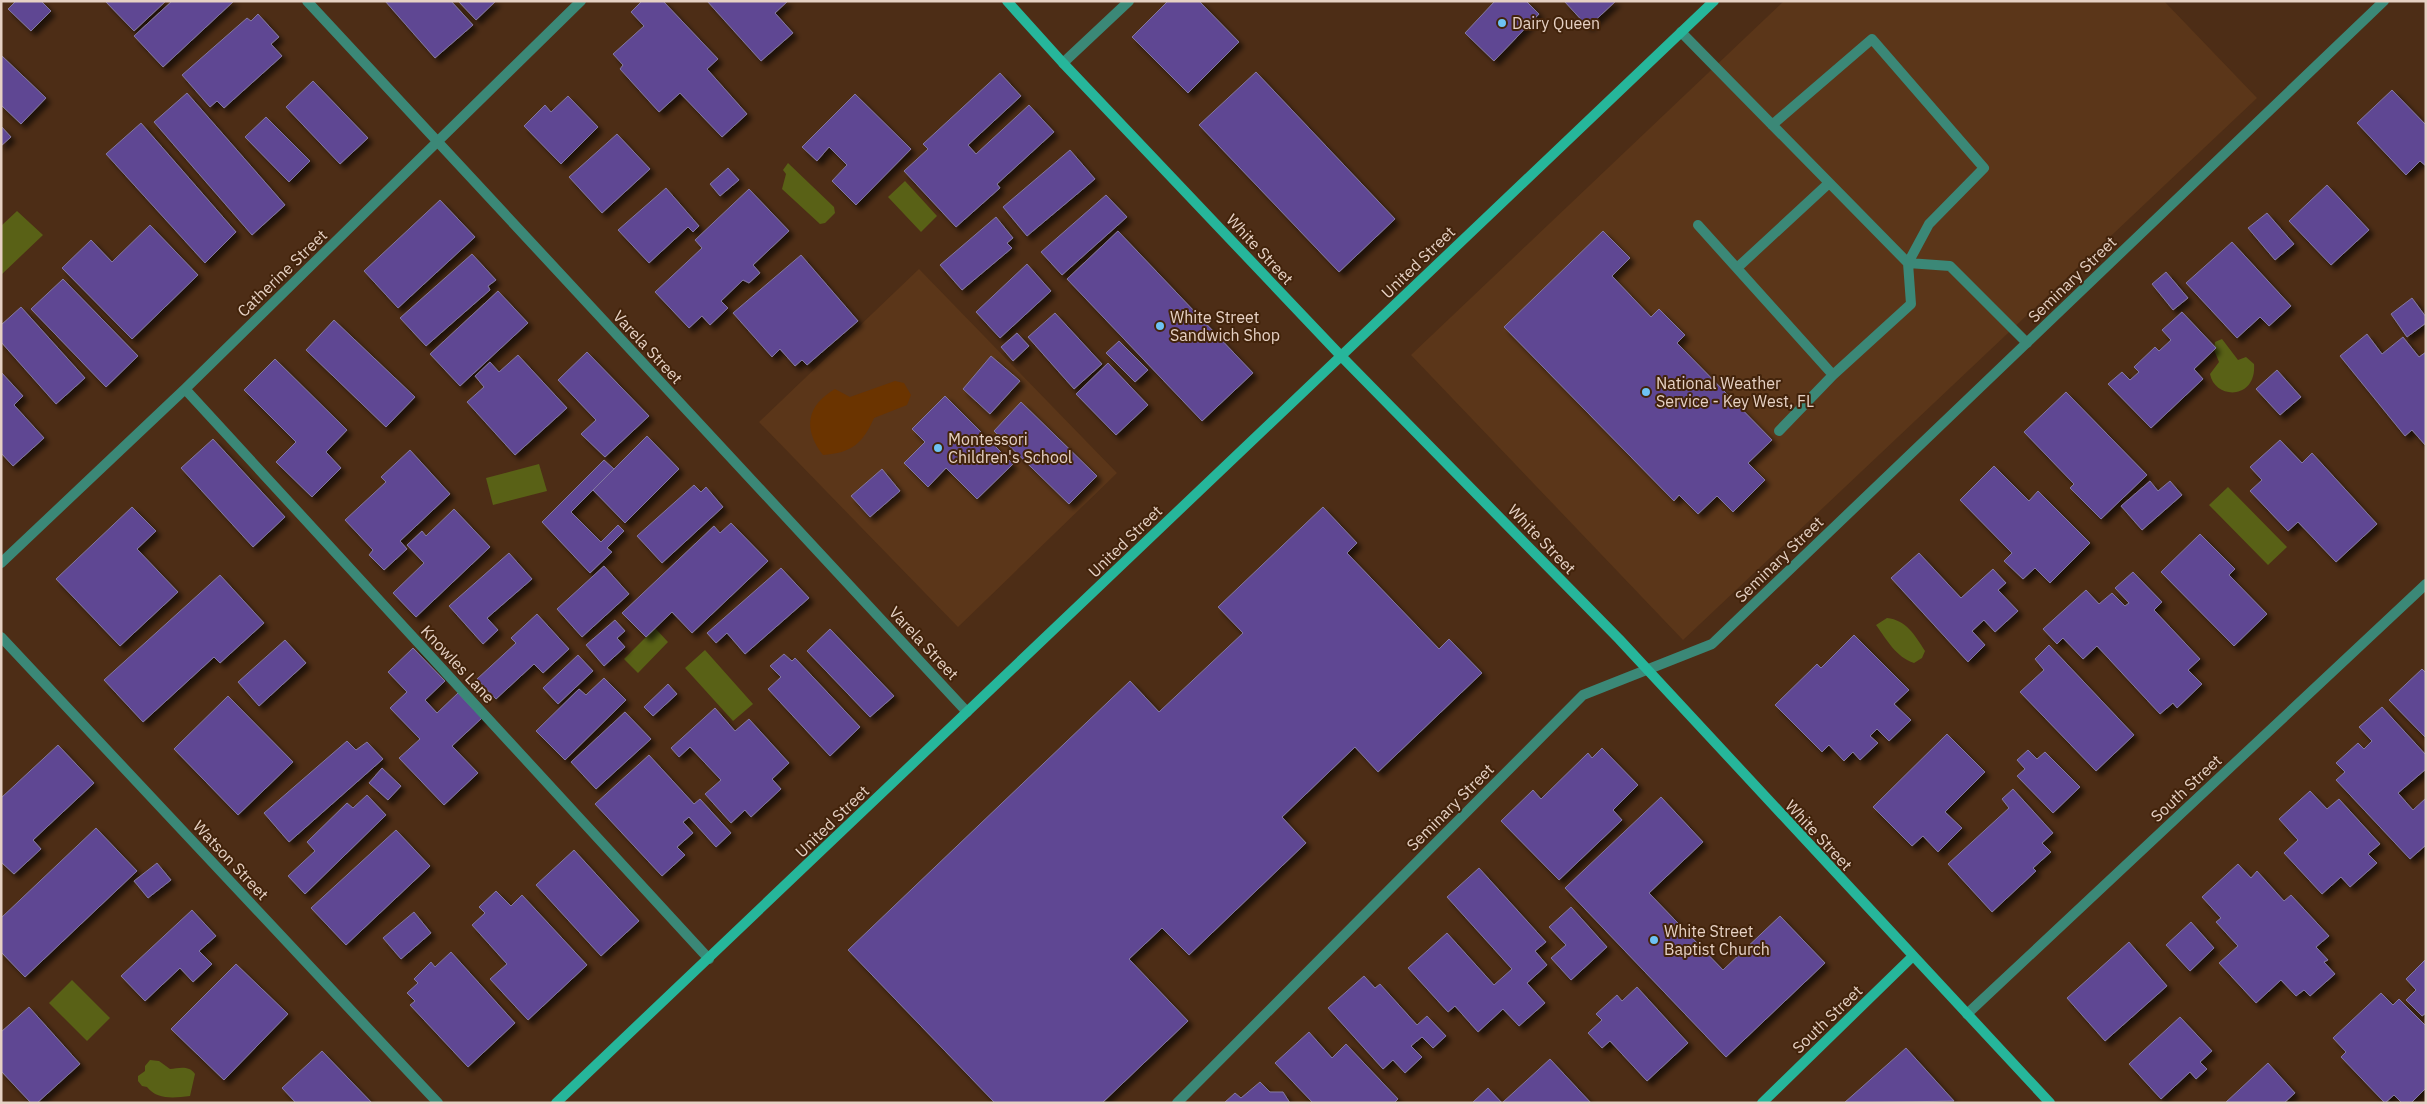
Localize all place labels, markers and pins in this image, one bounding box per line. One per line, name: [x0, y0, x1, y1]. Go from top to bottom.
place label: Dairy Queen: [1512, 13, 1600, 33]
marker: Dairy Queen: [1496, 17, 1508, 29]
place label: White Street Sandwich Shop: [1170, 307, 1280, 345]
marker: White Street Sandwich Shop: [1154, 320, 1166, 332]
place label: National Weather Service - Key West, FL: [1656, 373, 1814, 411]
marker: National Weather Service - Key West, FL: [1640, 386, 1652, 398]
place label: Montessori Children's School: [948, 429, 1072, 467]
marker: Montessori Children's School: [932, 442, 944, 454]
place label: White Street Baptist Church: [1664, 921, 1770, 959]
marker: White Street Baptist Church: [1648, 934, 1660, 946]

